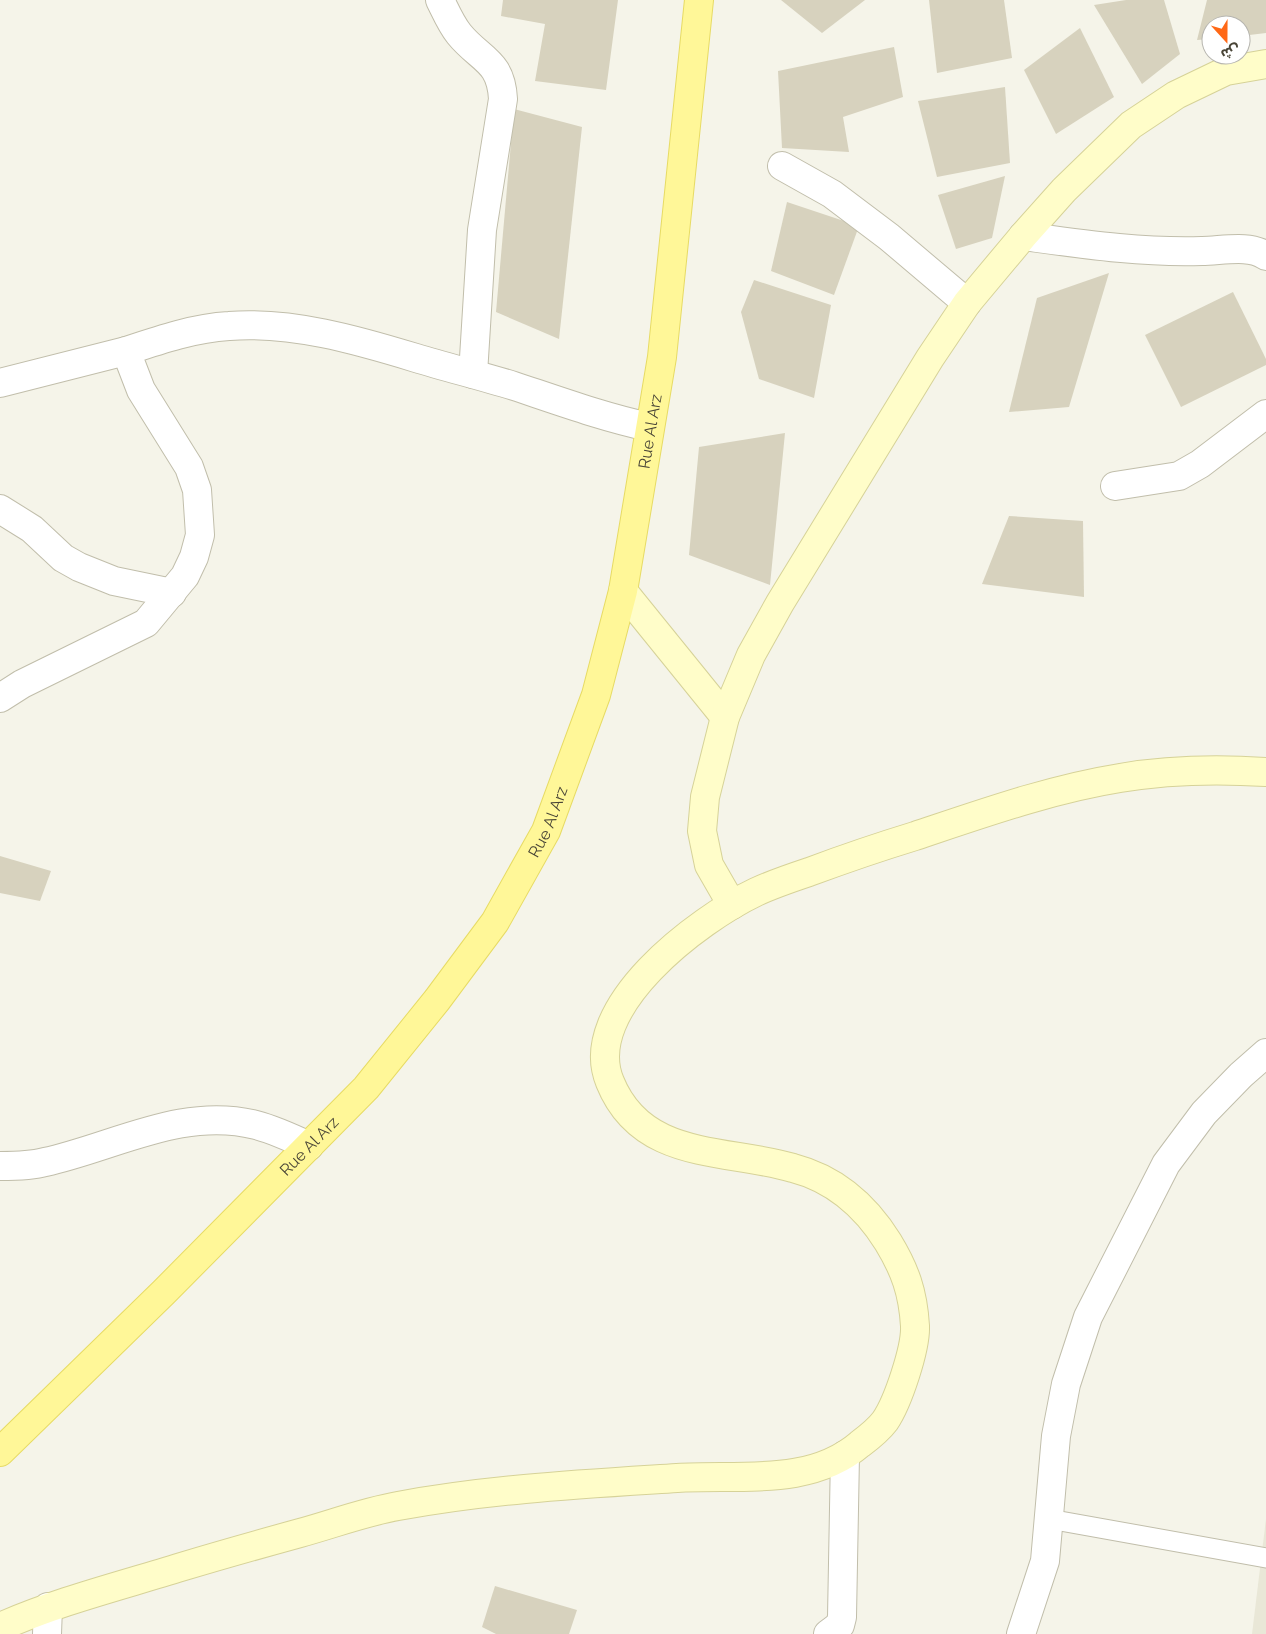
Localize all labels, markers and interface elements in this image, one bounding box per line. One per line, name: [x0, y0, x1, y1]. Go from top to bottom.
north arrow: [1201, 15, 1251, 65]
text: ش: [1219, 41, 1242, 63]
street label: Rue Al Arz: [635, 393, 666, 470]
street label: Rue Al Arz: [524, 784, 572, 861]
street label: Rue Al Arz: [276, 1112, 343, 1180]

